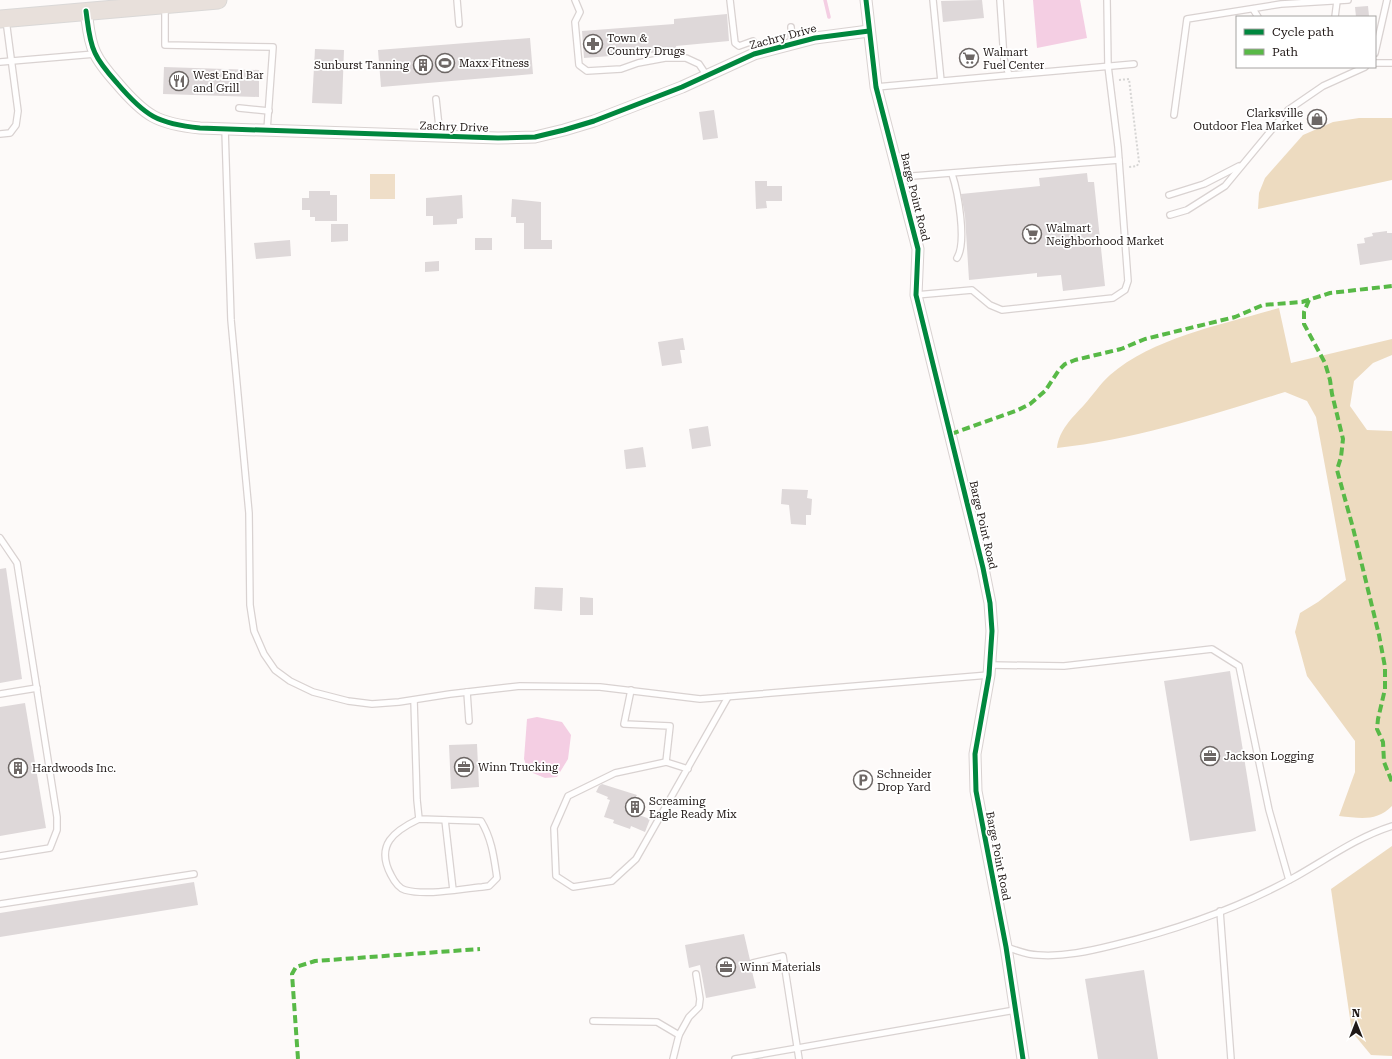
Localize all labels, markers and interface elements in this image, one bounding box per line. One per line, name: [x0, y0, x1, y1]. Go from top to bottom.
legend: [1236, 16, 1376, 68]
street label: Zachry Drive: [748, 22, 818, 52]
text: Cycle path: [1272, 25, 1334, 39]
place label: Town & Country Drugs: [607, 32, 685, 58]
pharmacy icon: Town & Country Drugs: [582, 33, 604, 55]
text: Path: [1272, 45, 1298, 59]
place label: Walmart Fuel Center: [983, 46, 1045, 72]
supermarket icon: Walmart Fuel Center: [958, 47, 980, 69]
sports icon: Maxx Fitness: [434, 52, 456, 74]
building icon: Sunburst Tanning: [412, 54, 434, 76]
place label: Maxx Fitness: [459, 57, 529, 70]
place label: Sunburst Tanning: [314, 59, 410, 72]
place label: West End Bar and Grill: [193, 69, 264, 95]
restaurant icon: West End Bar and Grill: [168, 70, 190, 92]
place label: Clarksville Outdoor Flea Market: [1193, 107, 1303, 133]
shop icon: Clarksville Outdoor Flea Market: [1306, 108, 1328, 130]
street label: Zachry Drive: [419, 119, 489, 135]
street label: Barge Point Road: [898, 152, 932, 242]
place label: Walmart Neighborhood Market: [1046, 222, 1164, 248]
supermarket icon: Walmart Neighborhood Market: [1021, 223, 1043, 245]
street label: Barge Point Road: [966, 479, 1000, 571]
office icon: Jackson Logging: [1199, 745, 1221, 767]
place label: Jackson Logging: [1224, 750, 1314, 763]
office icon: Winn Trucking: [453, 756, 475, 778]
building icon: Hardwoods Inc.: [7, 757, 29, 779]
place label: Winn Trucking: [478, 761, 559, 774]
place label: Hardwoods Inc.: [32, 762, 116, 775]
place label: Schneider Drop Yard: [877, 768, 932, 794]
parking icon: Schneider Drop Yard: [852, 769, 874, 791]
place label: Screaming Eagle Ready Mix: [649, 795, 737, 821]
building icon: Screaming Eagle Ready Mix: [624, 796, 646, 818]
street label: Barge Point Road: [983, 810, 1013, 902]
office icon: Winn Materials: [715, 956, 737, 978]
place label: Winn Materials: [740, 961, 821, 974]
north arrow: [1336, 1003, 1376, 1043]
text: N: [1352, 1007, 1361, 1020]

